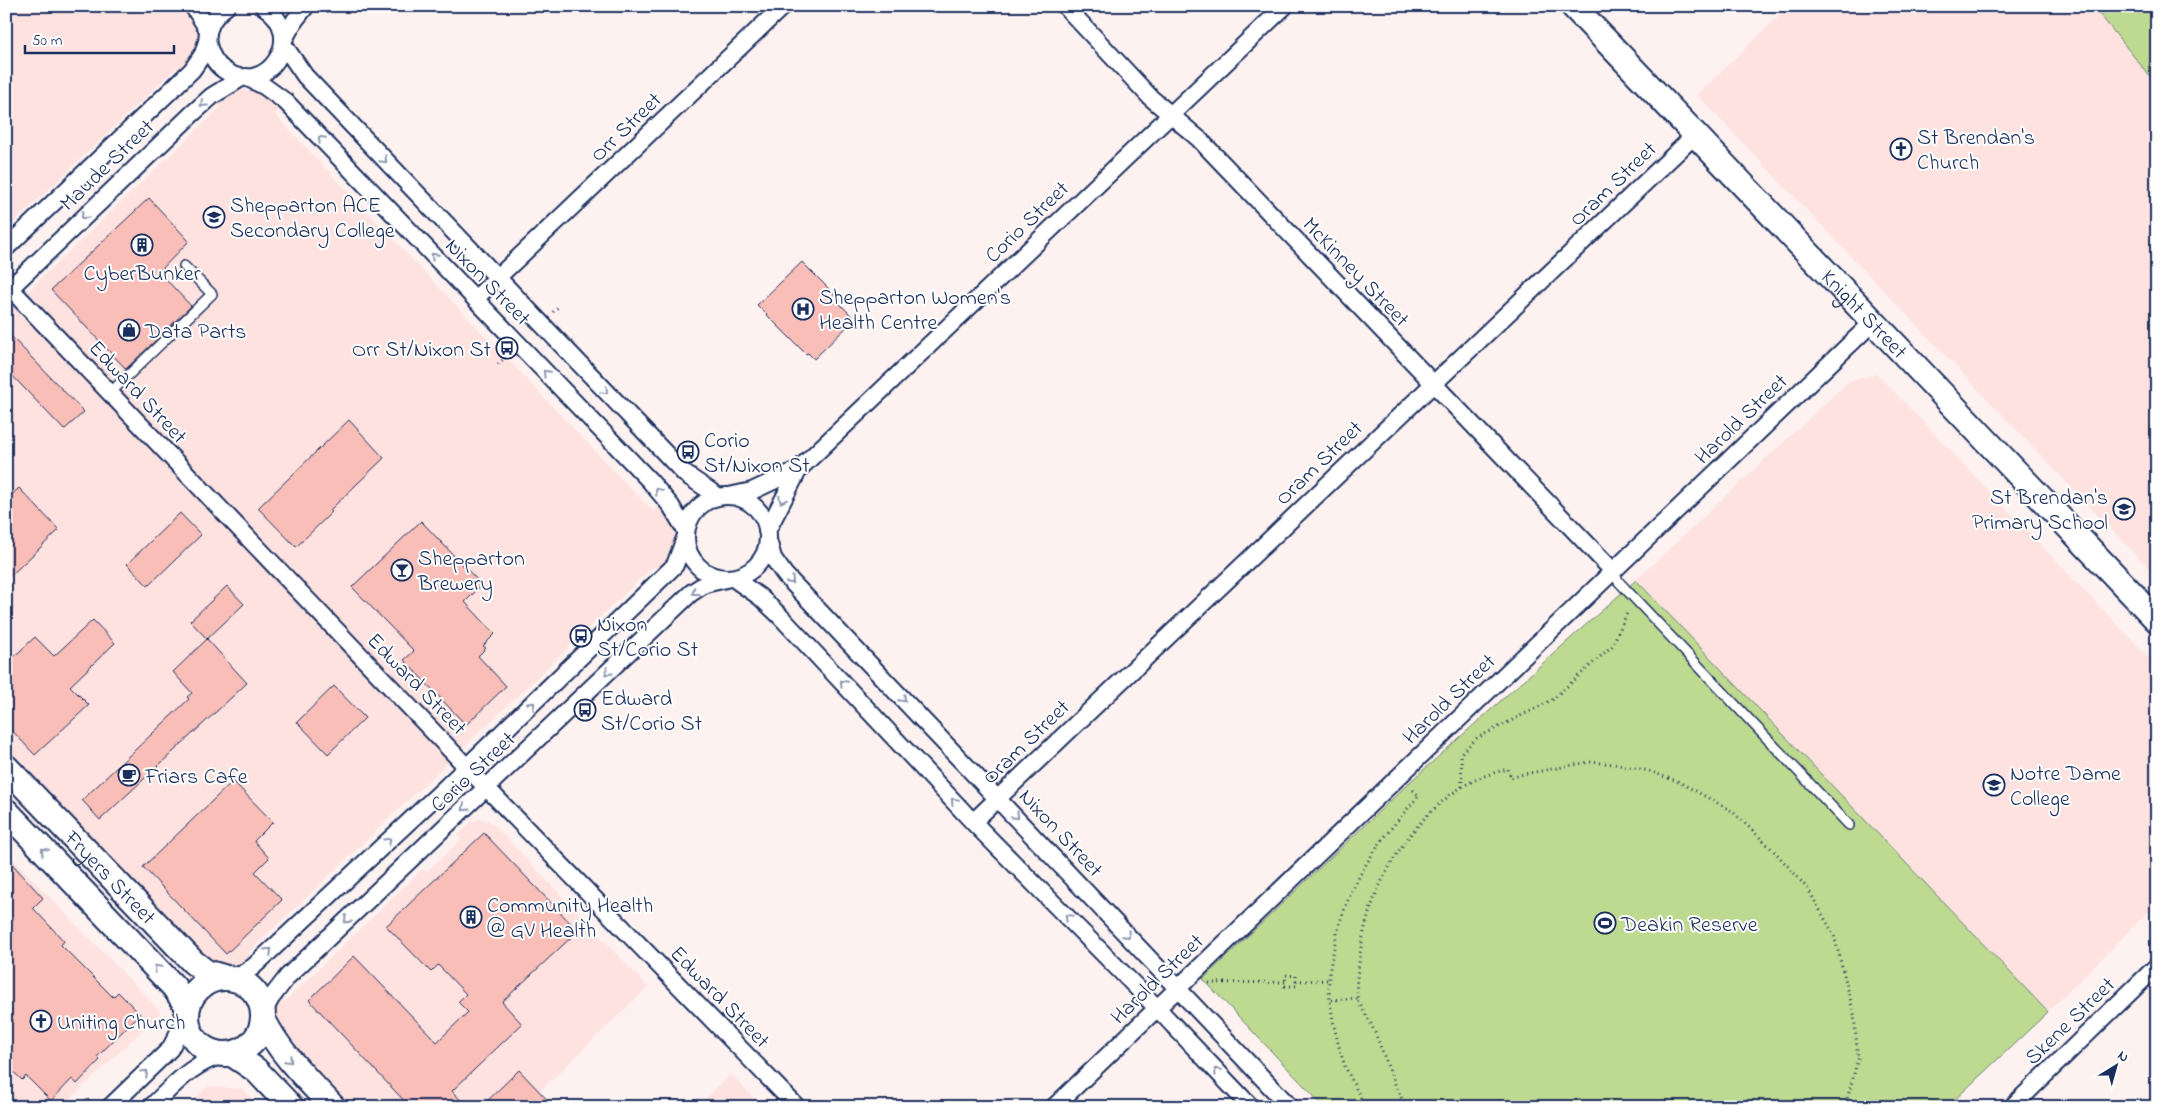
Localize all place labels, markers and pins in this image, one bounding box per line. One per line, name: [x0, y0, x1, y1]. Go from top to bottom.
place label: St Brendan's Church: [1917, 123, 2035, 180]
church icon: St Brendan's Church: [1889, 137, 1913, 161]
place label: Shepparton ACE Secondary College: [230, 191, 395, 249]
school or university icon: Shepparton ACE Secondary College: [202, 205, 226, 229]
building icon: CyberBunker: [130, 233, 154, 257]
place label: CyberBunker: [83, 259, 201, 292]
place label: Shepparton Women's Health Centre: [819, 283, 1011, 340]
hospital icon: Shepparton Women's Health Centre: [791, 297, 815, 321]
place label: Data Parts: [144, 317, 247, 349]
shop icon: Data Parts: [117, 318, 141, 342]
place label: Orr St/Nixon St: [352, 335, 492, 367]
bus stop icon: Orr St/Nixon St: [495, 336, 519, 360]
place label: Corio St/Nixon St: [704, 426, 810, 483]
bus stop icon: Corio St/Nixon St: [676, 440, 700, 464]
place label: St Brendan's Primary School: [1972, 483, 2108, 541]
school or university icon: St Brendan's Primary School: [2112, 497, 2136, 521]
place label: Shepparton Brewery: [417, 544, 525, 602]
bar icon: Shepparton Brewery: [390, 558, 414, 582]
place label: Nixon St/Corio St: [597, 610, 699, 667]
bus stop icon: Nixon St/Corio St: [569, 624, 593, 648]
place label: Edward St/Corio St: [601, 684, 703, 741]
bus stop icon: Edward St/Corio St: [573, 698, 597, 722]
place label: Notre Dame College: [2010, 759, 2121, 817]
place label: Friars Cafe: [144, 762, 248, 794]
cafe icon: Friars Cafe: [117, 763, 141, 787]
school or university icon: Notre Dame College: [1982, 773, 2006, 797]
place label: Community Health @ GV Health: [487, 891, 653, 948]
building icon: Community Health @ GV Health: [459, 905, 483, 929]
place label: Deakin Reserve: [1620, 910, 1758, 942]
sports icon: Deakin Reserve: [1593, 911, 1617, 935]
place label: Uniting Church: [57, 1008, 185, 1041]
church icon: Uniting Church: [29, 1009, 53, 1033]

